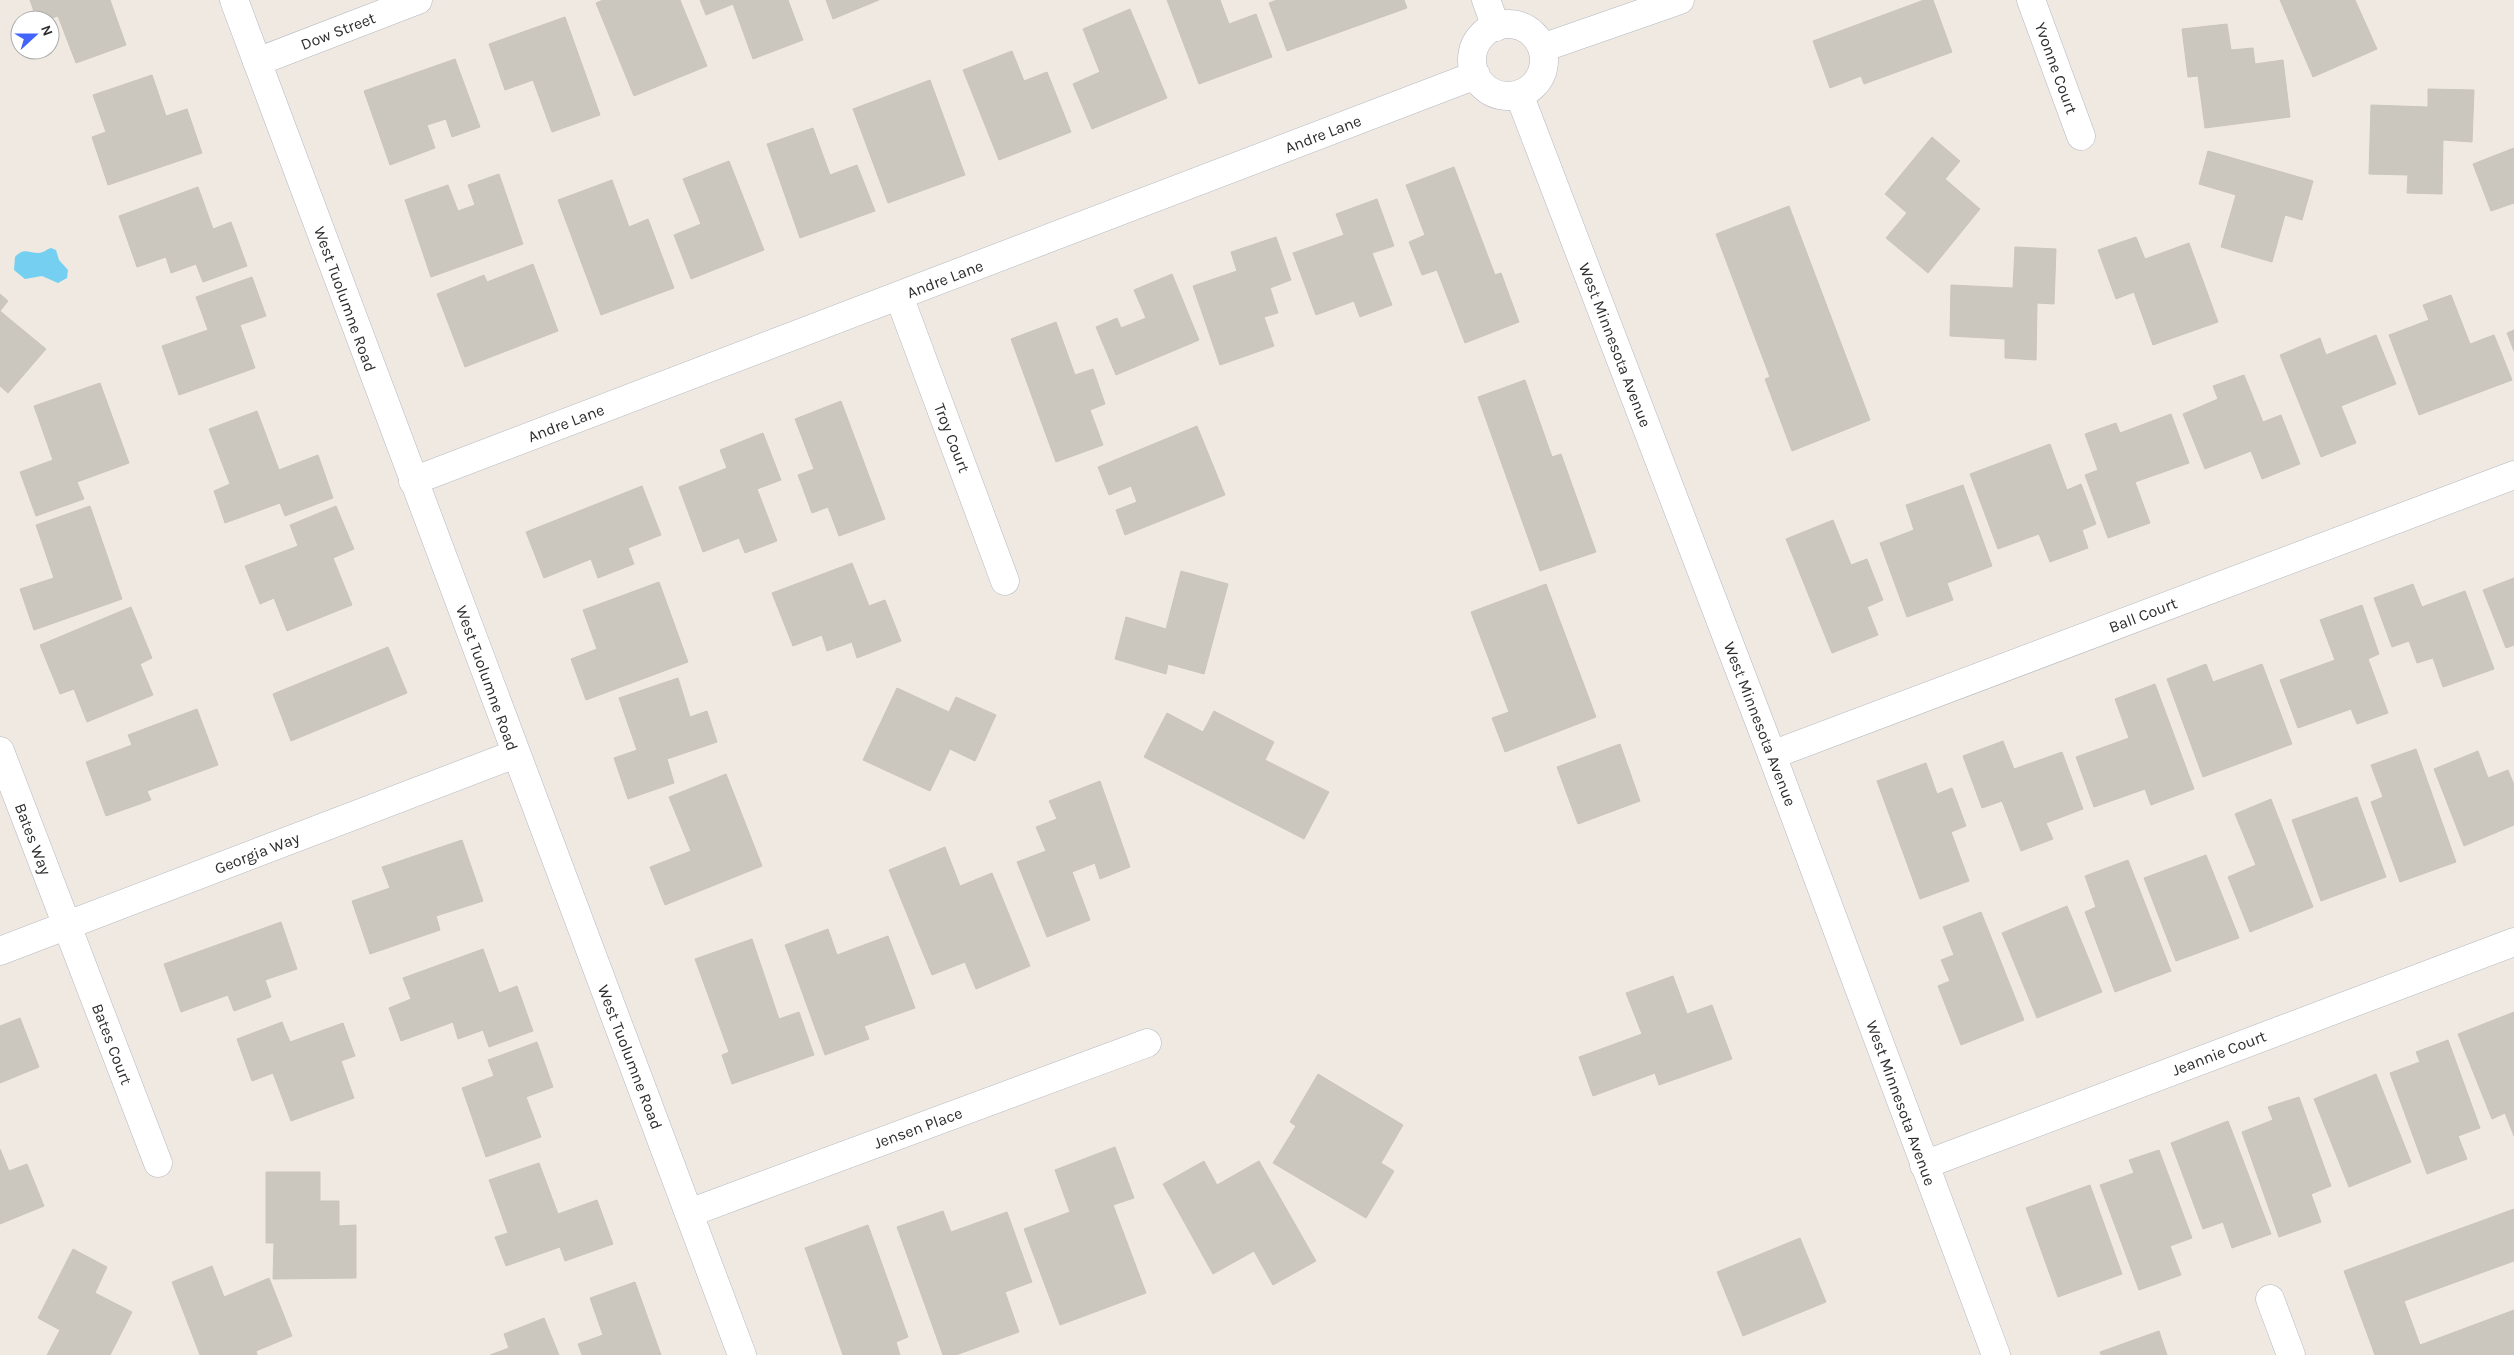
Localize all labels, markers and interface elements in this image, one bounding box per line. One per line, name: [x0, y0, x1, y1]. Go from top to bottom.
street label: Dow Street: [298, 8, 378, 54]
north arrow: [10, 10, 60, 60]
street label: Yvonne Court: [2031, 20, 2081, 116]
text: N: [37, 23, 56, 38]
street label: Andre Lane: [1282, 111, 1364, 157]
street label: West Tuolumne Road: [310, 224, 380, 374]
street label: Andre Lane: [904, 256, 986, 302]
street label: West Minnesota Avenue: [1575, 260, 1655, 430]
street label: Andre Lane: [525, 400, 607, 446]
street label: Troy Court: [930, 401, 974, 475]
street label: Ball Court: [2106, 593, 2180, 637]
street label: West Tuolumne Road: [452, 603, 522, 753]
street label: West Minnesota Avenue: [1720, 639, 1800, 809]
street label: Bates Way: [11, 800, 56, 878]
street label: Georgia Way: [212, 828, 303, 878]
street label: West Tuolumne Road: [594, 982, 666, 1132]
street label: Bates Court: [88, 1001, 136, 1087]
street label: West Minnesota Avenue: [1862, 1018, 1940, 1188]
street label: Jeannie Court: [2169, 1026, 2269, 1080]
street label: Jensen Place: [871, 1103, 965, 1153]

